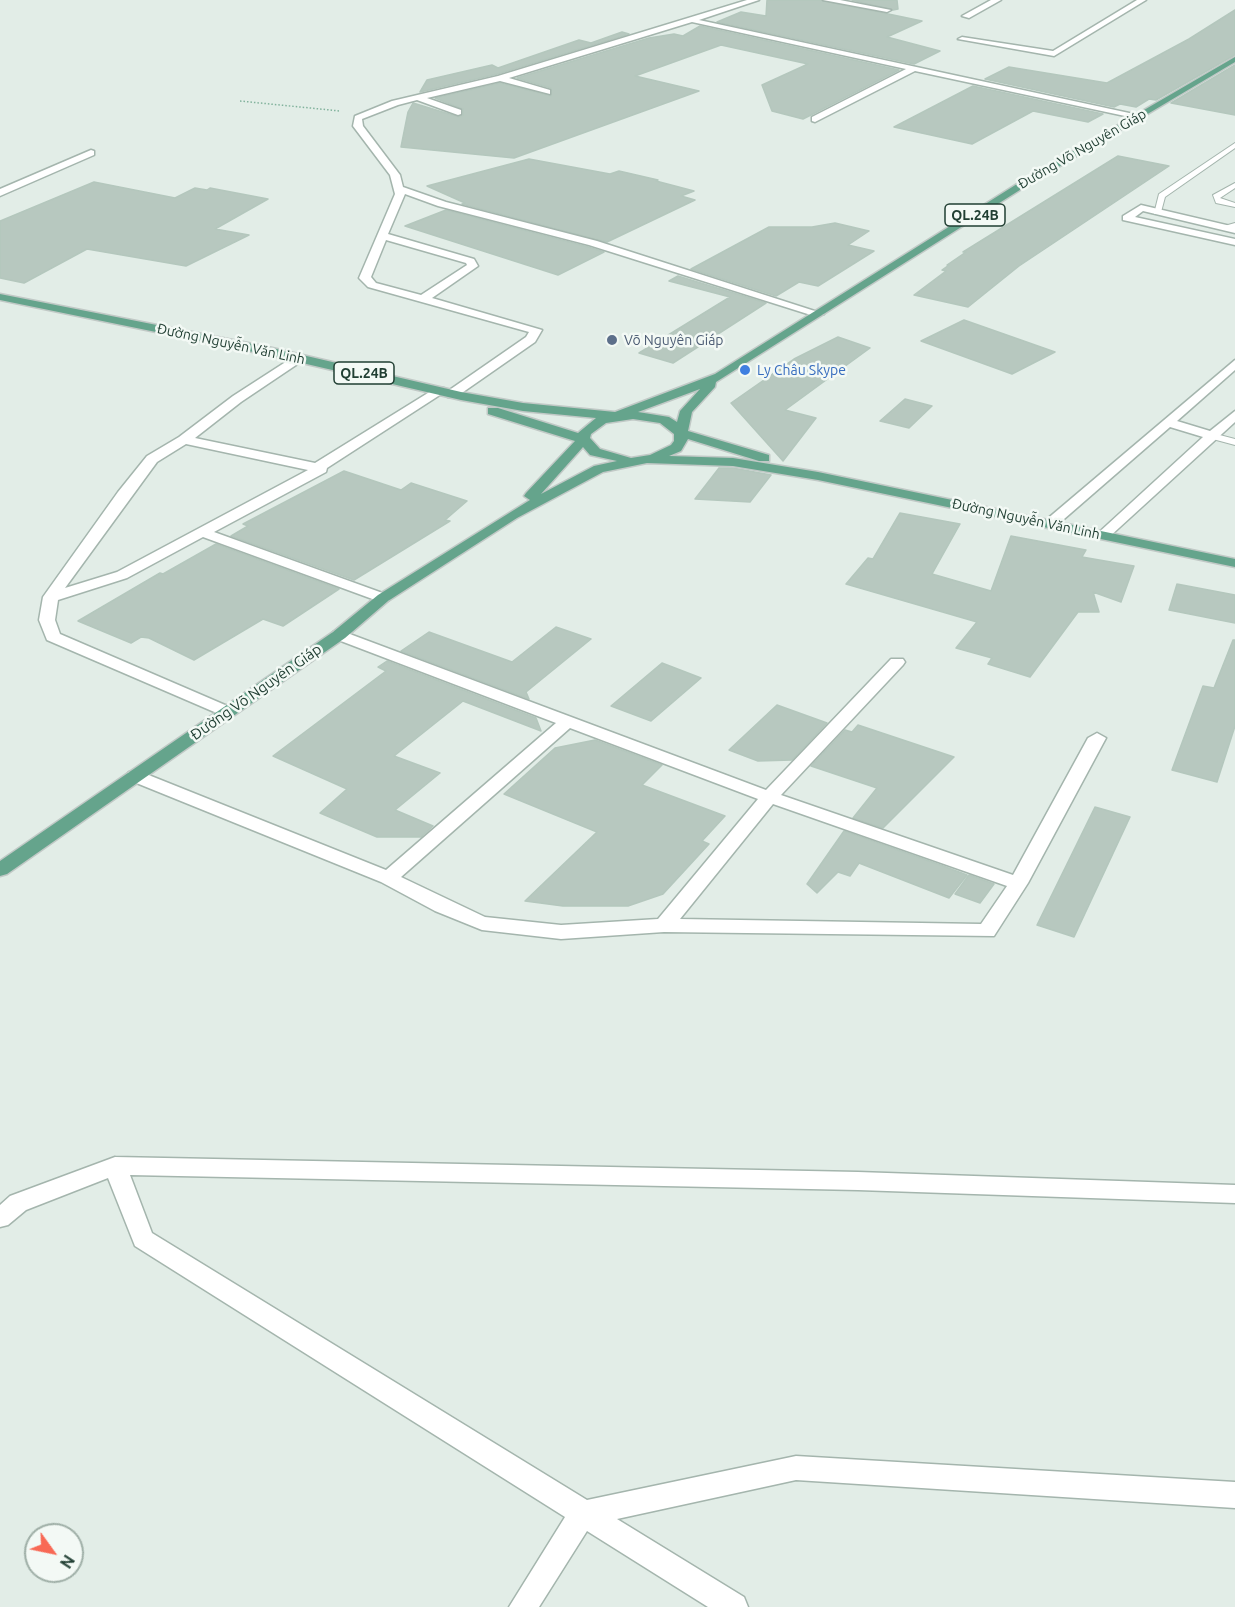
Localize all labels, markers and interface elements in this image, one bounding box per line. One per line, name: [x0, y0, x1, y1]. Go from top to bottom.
street label: Đường Võ Nguyên Giáp: [1015, 105, 1149, 193]
road number: QL.24B: [945, 204, 1005, 226]
street label: Đường Nguyễn Văn Linh: [155, 320, 307, 368]
place label: Võ Nguyên Giáp: [624, 332, 724, 348]
marker: Võ Nguyên Giáp: [605, 333, 619, 347]
road number: QL.24B: [334, 362, 394, 384]
place label: Ly Châu Skype: [757, 362, 846, 378]
marker: Ly Châu Skype: [738, 363, 752, 377]
street label: Đường Nguyễn Văn Linh: [950, 495, 1102, 543]
street label: Đường Võ Nguyên Giáp: [187, 640, 325, 744]
north arrow: [24, 1523, 84, 1583]
text: N: [57, 1552, 78, 1572]

